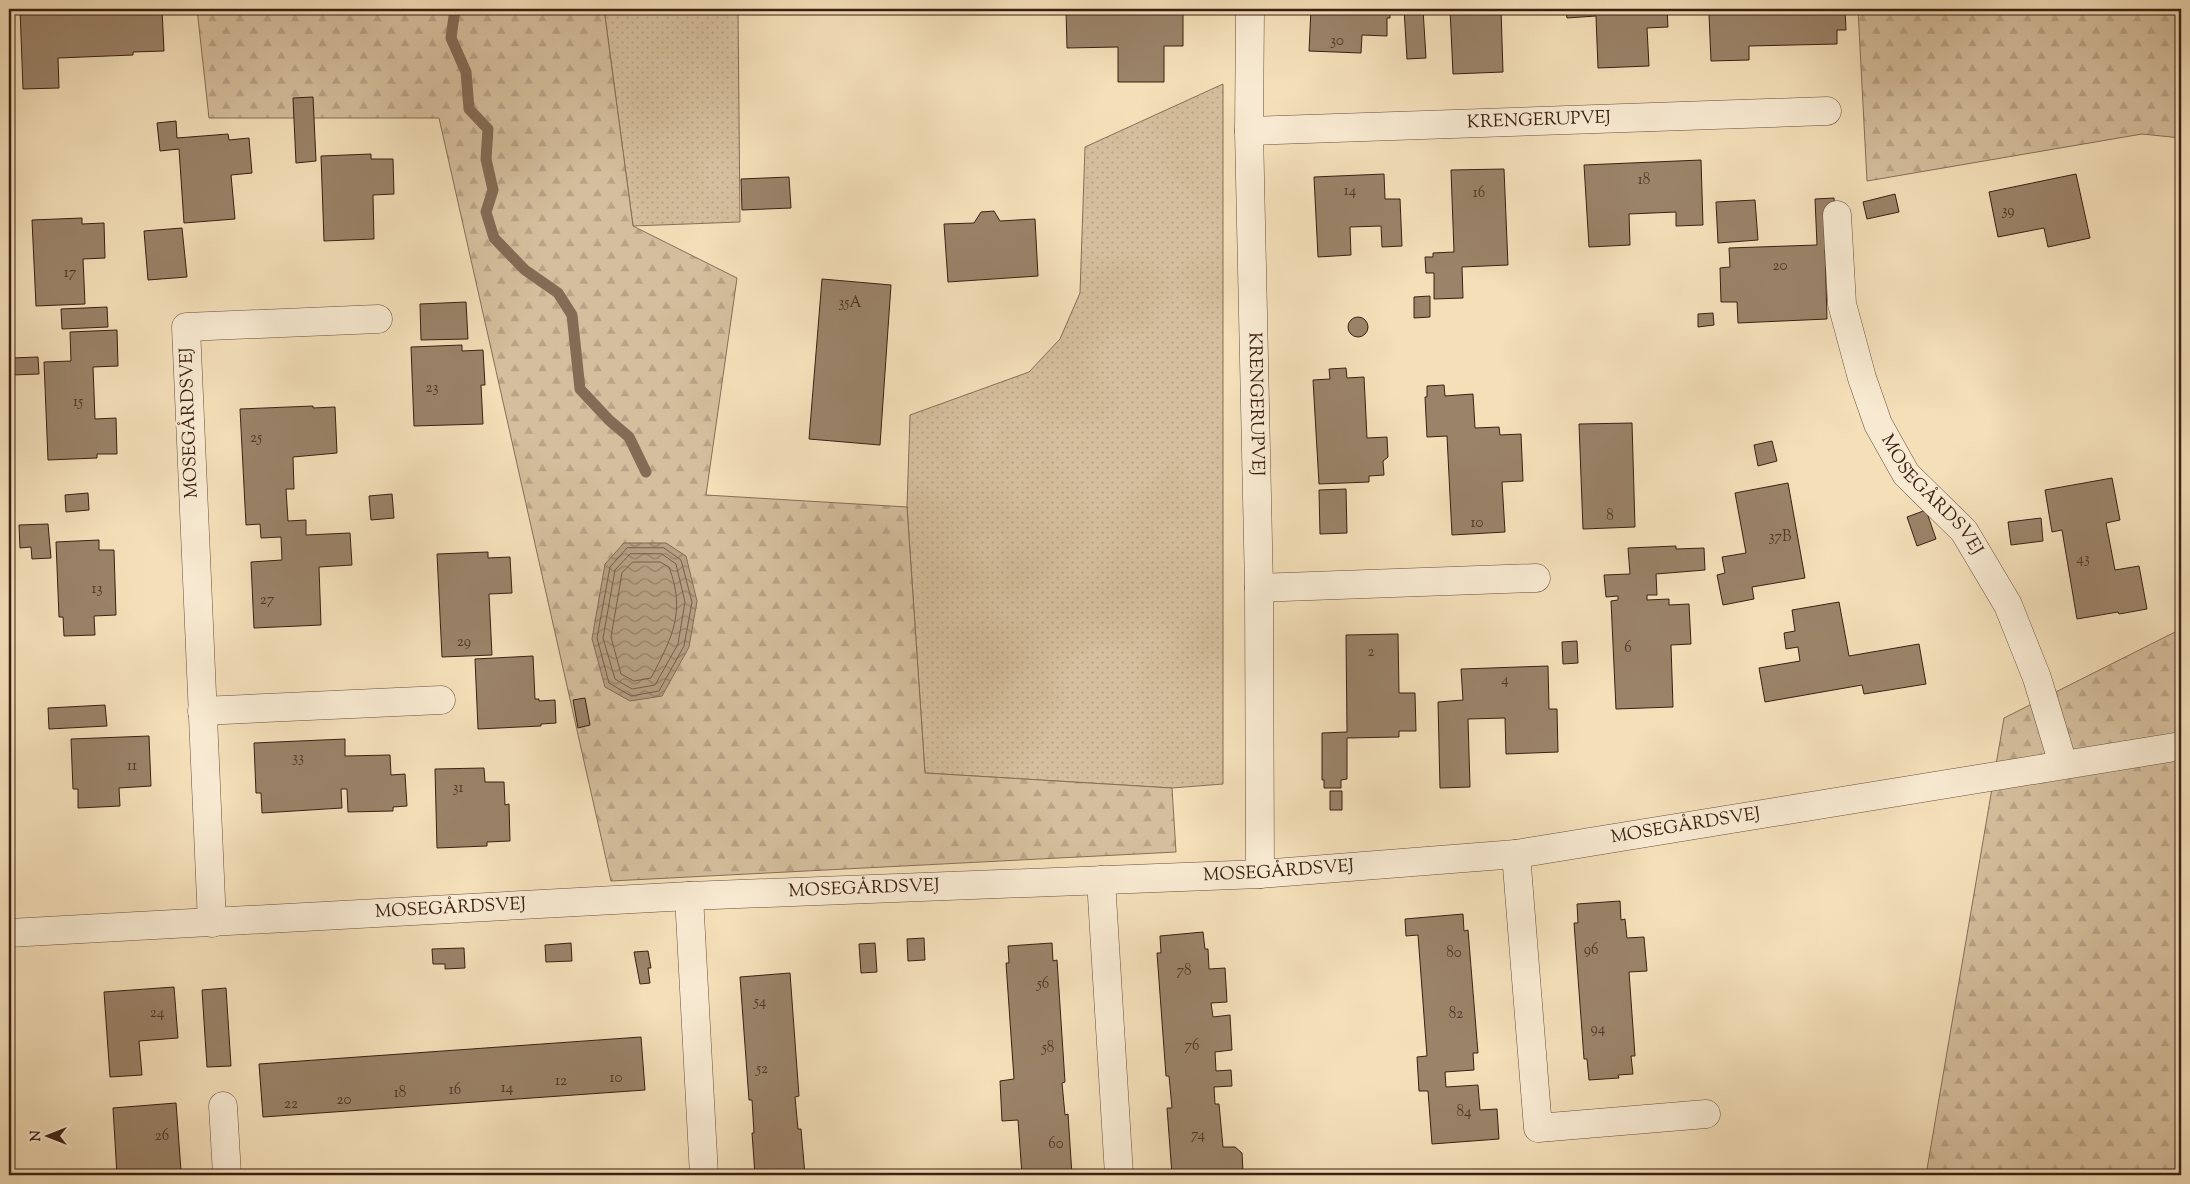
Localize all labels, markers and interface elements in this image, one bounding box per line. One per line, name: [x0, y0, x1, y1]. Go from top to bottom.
house number: 30: [1330, 31, 1344, 52]
street label: KRENGERUPVEJ: [1467, 105, 1611, 136]
house number: 18: [1638, 170, 1650, 191]
house number: 14: [1344, 181, 1357, 202]
house number: 16: [1473, 183, 1485, 204]
house number: 39: [2001, 201, 2015, 222]
house number: 20: [1773, 256, 1788, 277]
house number: 17: [64, 263, 77, 284]
house number: 35A: [838, 293, 862, 314]
street label: KRENGERUPVEJ: [1240, 332, 1270, 476]
street label: MOSEGÅRDSVEJ: [174, 347, 206, 499]
house number: 23: [425, 378, 439, 399]
house number: 15: [73, 392, 83, 413]
house number: 25: [250, 428, 262, 449]
street label: MOSEGÅRDSVEJ: [1874, 430, 1989, 560]
house number: 8: [1606, 506, 1614, 527]
house number: 10: [1471, 513, 1484, 534]
house number: 37B: [1768, 527, 1792, 548]
house number: 43: [2076, 549, 2090, 570]
house number: 13: [91, 579, 103, 600]
house number: 27: [260, 590, 275, 611]
house number: 29: [457, 632, 471, 653]
house number: 6: [1624, 638, 1632, 659]
house number: 2: [1367, 642, 1375, 663]
house number: 4: [1501, 670, 1509, 691]
house number: 33: [292, 748, 304, 769]
house number: 11: [127, 756, 137, 777]
house number: 31: [452, 778, 464, 799]
street label: MOSEGÅRDSVEJ: [1609, 802, 1762, 851]
street label: MOSEGÅRDSVEJ: [1203, 854, 1355, 889]
street label: MOSEGÅRDSVEJ: [788, 873, 940, 905]
street label: MOSEGÅRDSVEJ: [374, 892, 526, 926]
house number: 96: [1584, 940, 1598, 961]
house number: 80: [1446, 943, 1462, 964]
house number: 78: [1176, 961, 1192, 982]
house number: 56: [1036, 974, 1049, 995]
house number: 54: [753, 992, 767, 1013]
house number: 24: [150, 1003, 165, 1024]
house number: 82: [1449, 1004, 1463, 1025]
house number: 94: [1591, 1019, 1606, 1040]
house number: 76: [1185, 1036, 1199, 1057]
house number: 58: [1041, 1038, 1054, 1059]
house number: 52: [755, 1059, 768, 1080]
house number: 10: [610, 1068, 623, 1089]
house number: 12: [555, 1071, 567, 1092]
house number: 14: [501, 1078, 514, 1099]
house number: 16: [449, 1080, 461, 1101]
house number: 18: [394, 1083, 406, 1104]
house number: 20: [337, 1090, 352, 1111]
house number: 22: [284, 1094, 298, 1115]
house number: 84: [1457, 1102, 1472, 1123]
north arrow: [22, 1112, 72, 1162]
house number: 74: [1191, 1125, 1205, 1146]
house number: 26: [155, 1126, 169, 1147]
text: N: [27, 1130, 47, 1142]
house number: 60: [1048, 1134, 1064, 1155]

